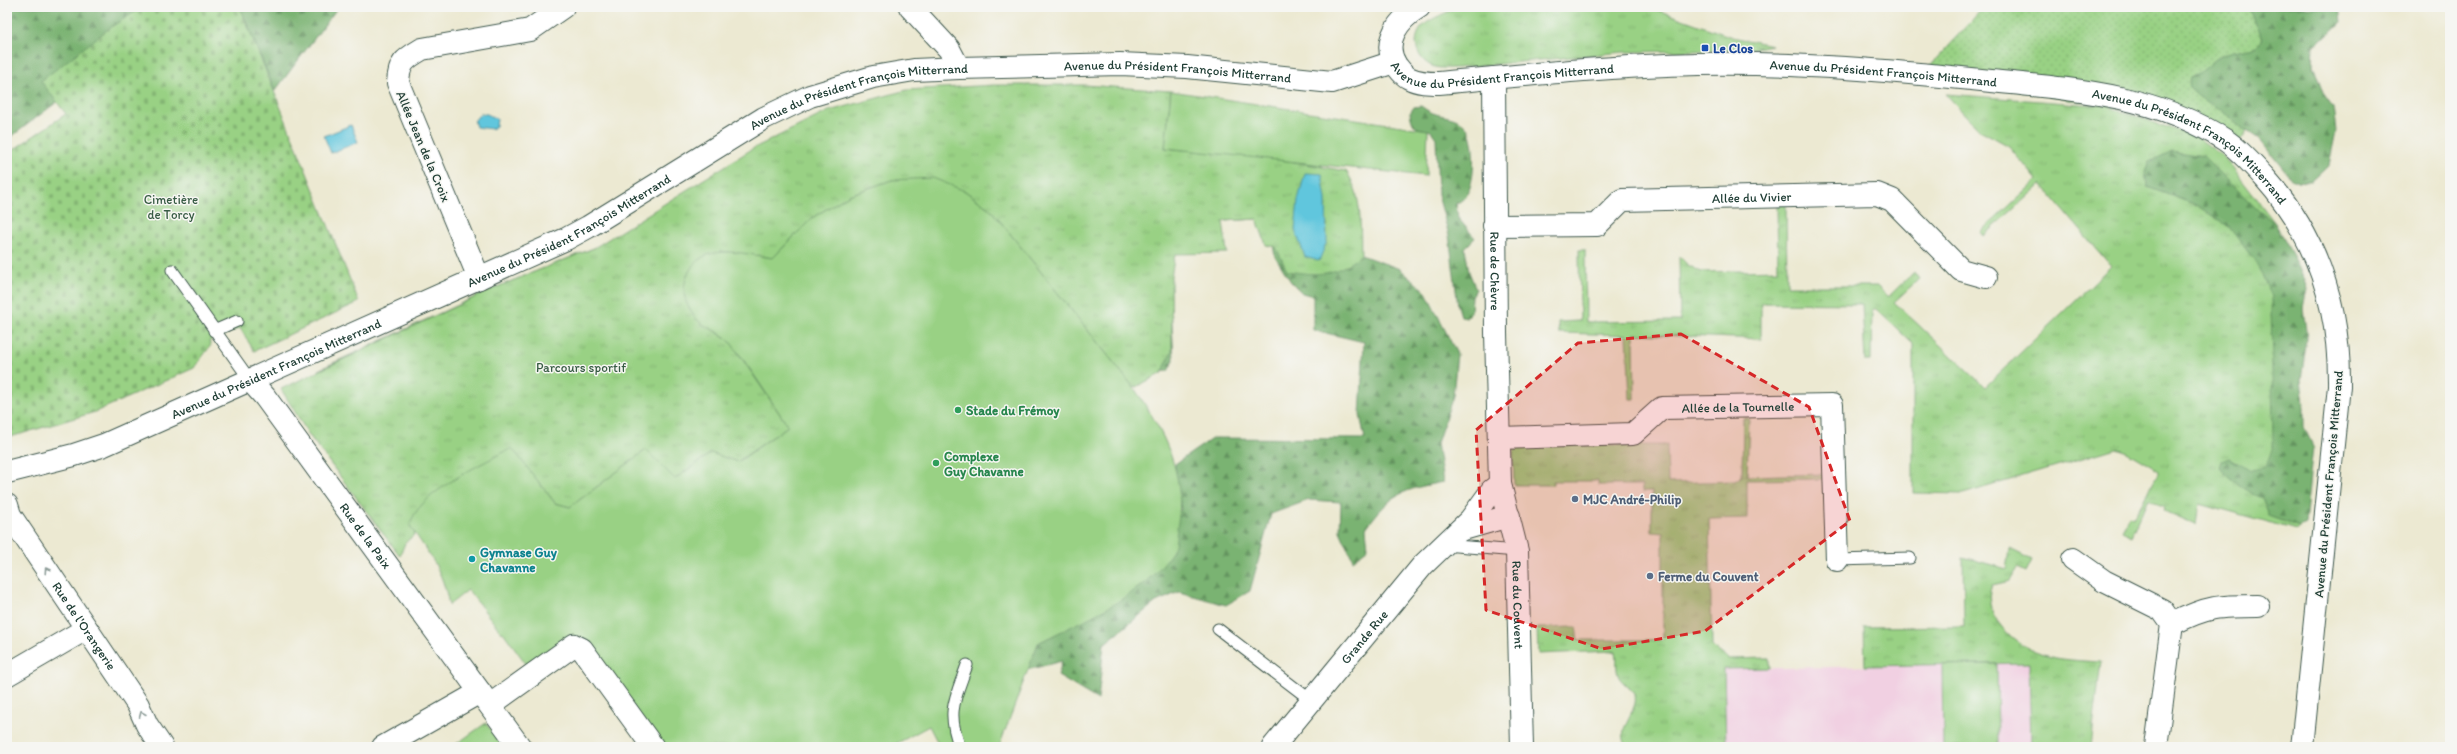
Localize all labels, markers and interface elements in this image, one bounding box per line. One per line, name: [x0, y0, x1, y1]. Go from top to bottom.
place label: Le Clos: [1713, 41, 1753, 56]
marker: Le Clos: [1700, 43, 1710, 53]
street label: Avenue du Président François Mitterrand: [1064, 57, 1292, 86]
street label: Avenue du Président François Mitterrand: [1769, 57, 1998, 90]
street label: Avenue du Président François Mitterrand: [1388, 58, 1614, 91]
street label: Avenue du Président François Mitterrand: [747, 61, 968, 133]
street label: Avenue du Président François Mitterrand: [2091, 86, 2290, 207]
street label: Allée Jean de la Croix: [393, 88, 454, 204]
street label: Avenue du Président François Mitterrand: [465, 171, 673, 290]
street label: Allée du Vivier: [1712, 189, 1792, 206]
park label: Cimetière de Torcy: [144, 192, 198, 222]
street label: Rue de Chèvre: [1487, 231, 1503, 311]
street label: Avenue du Président François Mitterrand: [169, 315, 383, 422]
park label: Parcours sportif: [536, 360, 626, 375]
street label: Avenue du Président François Mitterrand: [2311, 370, 2346, 598]
street label: Allée de la Tournelle: [1682, 399, 1794, 416]
place label: Stade du Frémoy: [966, 403, 1060, 419]
marker: Stade du Frémoy: [953, 405, 963, 415]
place label: Complexe Guy Chavanne: [944, 449, 1024, 480]
marker: Complexe Guy Chavanne: [931, 458, 941, 468]
place label: MJC André-Philip: [1583, 492, 1681, 508]
marker: MJC André-Philip: [1570, 494, 1580, 504]
street label: Rue de la Paix: [337, 500, 395, 572]
place label: Gymnase Guy Chavanne: [480, 545, 558, 575]
marker: Gymnase Guy Chavanne: [467, 554, 477, 564]
street label: Rue du Couvent: [1509, 561, 1526, 649]
one-way arrow: [45, 568, 52, 575]
place label: Ferme du Couvent: [1658, 569, 1759, 584]
marker: Ferme du Couvent: [1645, 571, 1655, 581]
street label: Rue de l'Orangerie: [49, 579, 119, 673]
street label: Grande Rue: [1338, 607, 1391, 667]
one-way arrow: [139, 710, 147, 718]

